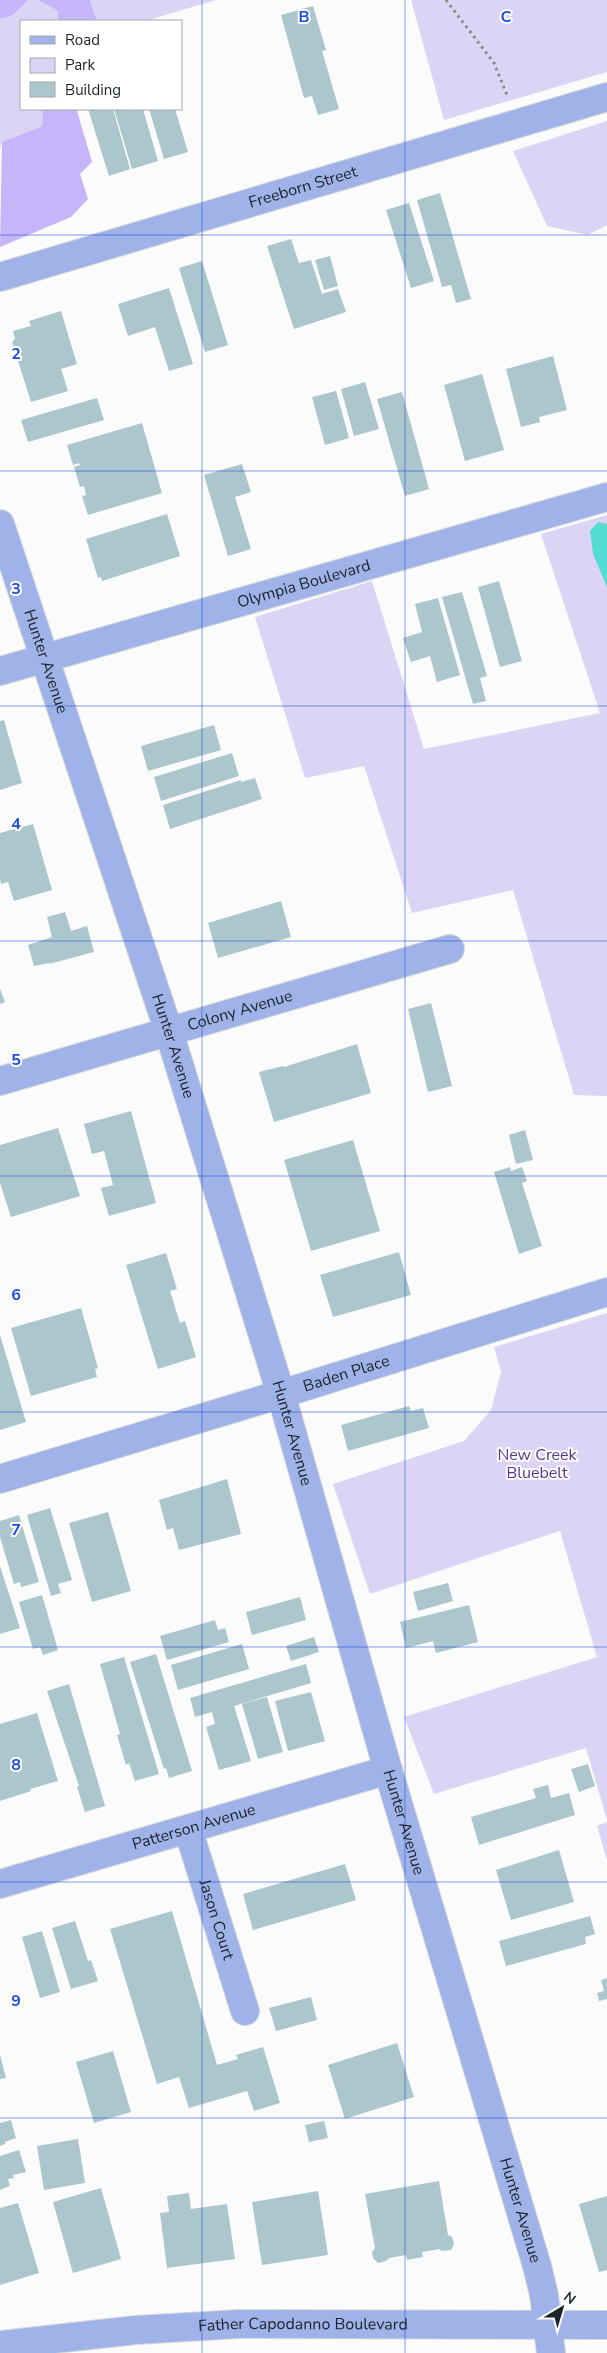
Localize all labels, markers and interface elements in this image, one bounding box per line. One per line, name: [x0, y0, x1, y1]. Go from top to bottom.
text: B: [298, 6, 310, 28]
text: C: [501, 6, 512, 28]
legend: [20, 20, 182, 110]
text: Road: [65, 30, 100, 50]
text: Park: [65, 55, 95, 75]
text: Building: [65, 80, 121, 100]
street label: Freeborn Street: [246, 161, 360, 214]
text: 2: [11, 343, 21, 365]
street label: Olympia Boulevard: [235, 554, 373, 613]
text: 3: [11, 578, 21, 600]
street label: Hunter Avenue: [18, 607, 73, 717]
text: 4: [11, 813, 21, 835]
street label: Colony Avenue: [185, 985, 295, 1036]
street label: Hunter Avenue: [146, 991, 200, 1101]
text: 5: [11, 1049, 21, 1071]
text: 6: [11, 1284, 21, 1306]
street label: Baden Place: [300, 1350, 392, 1397]
street label: Hunter Avenue: [266, 1378, 318, 1488]
park label: New Creek Bluebelt: [497, 1444, 578, 1484]
text: 7: [11, 1519, 21, 1541]
text: 8: [11, 1754, 21, 1776]
street label: Hunter Avenue: [378, 1767, 430, 1878]
street label: Patterson Avenue: [129, 1799, 258, 1856]
street label: Jason Court: [193, 1876, 239, 1963]
text: 9: [11, 1990, 21, 2012]
street label: Hunter Avenue: [494, 2155, 546, 2266]
north arrow: [537, 2283, 587, 2333]
text: N: [560, 2287, 580, 2309]
street label: Father Capodanno Boulevard: [198, 2313, 408, 2337]

